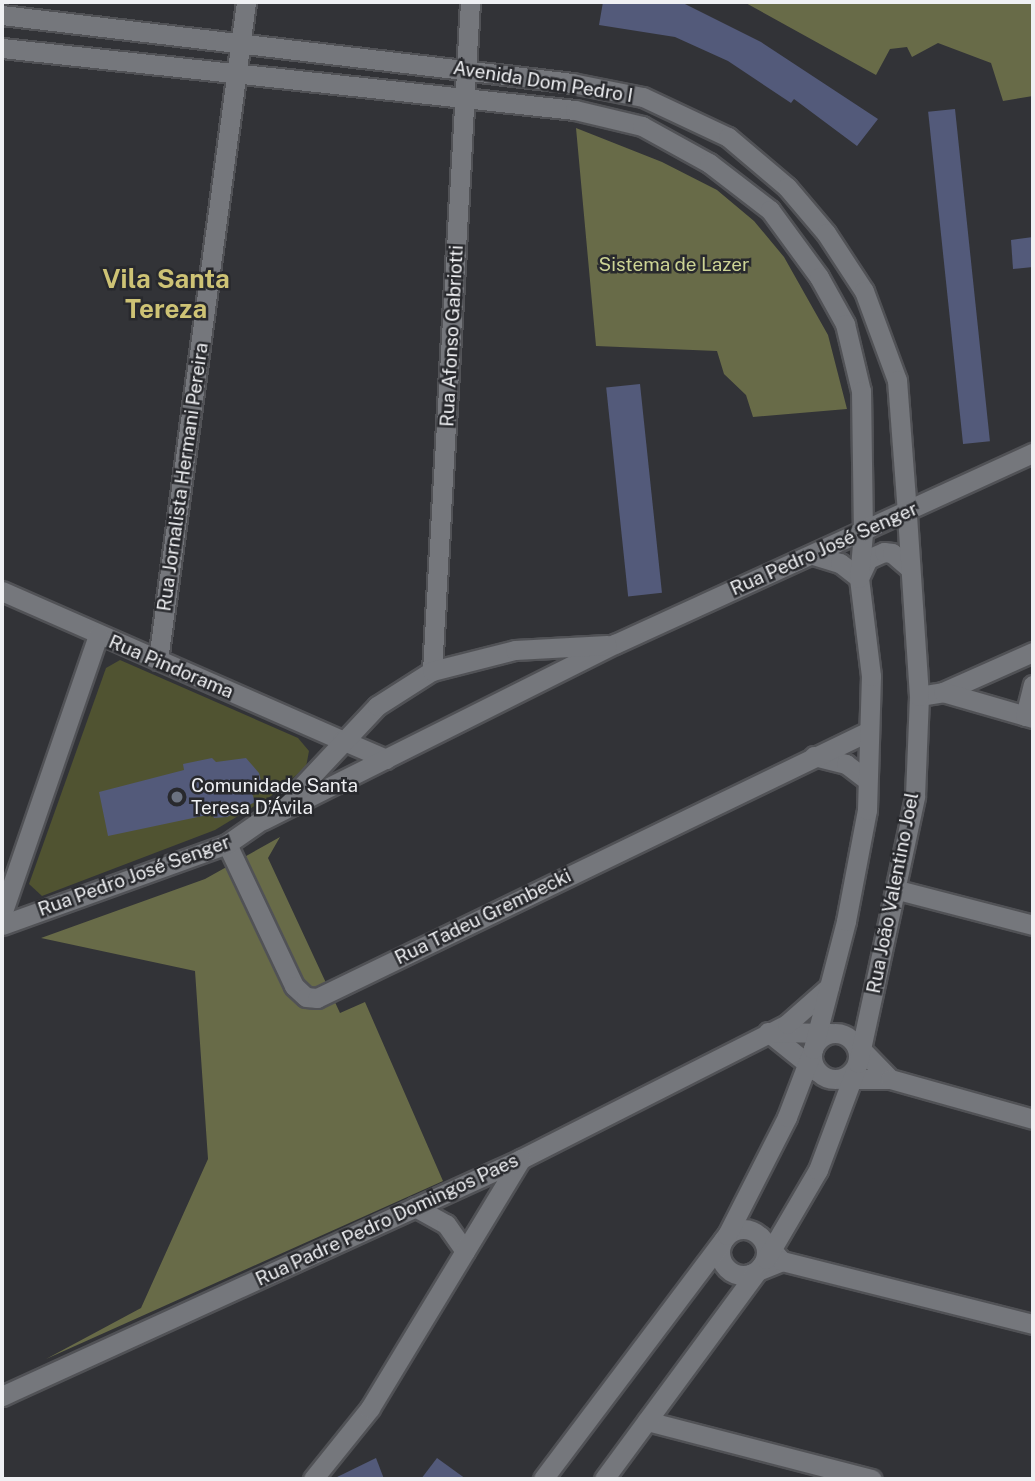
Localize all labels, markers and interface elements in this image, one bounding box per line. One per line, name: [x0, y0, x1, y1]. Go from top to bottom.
street label: Avenida Dom Pedro I: [451, 57, 635, 107]
street label: Rua Afonso Gabriotti: [436, 244, 468, 428]
park label: Sistema de Lazer: [598, 254, 750, 276]
district label: Vila Santa Tereza: [102, 263, 230, 324]
street label: Rua Jornalista Hermani Pereira: [153, 341, 213, 613]
street label: Rua Pedro José Senger: [727, 497, 921, 601]
street label: Rua Pindorama: [105, 630, 237, 704]
place label: Comunidade Santa Teresa D’Ávila: [191, 775, 358, 819]
marker: Comunidade Santa Teresa D’Ávila: [169, 789, 185, 805]
street label: Rua João Valentino Joel: [862, 790, 924, 996]
street label: Rua Pedro José Senger: [35, 831, 233, 921]
street label: Rua Tadeu Grembecki: [391, 864, 575, 970]
street label: Rua Padre Pedro Domingos Paes: [252, 1149, 522, 1291]

